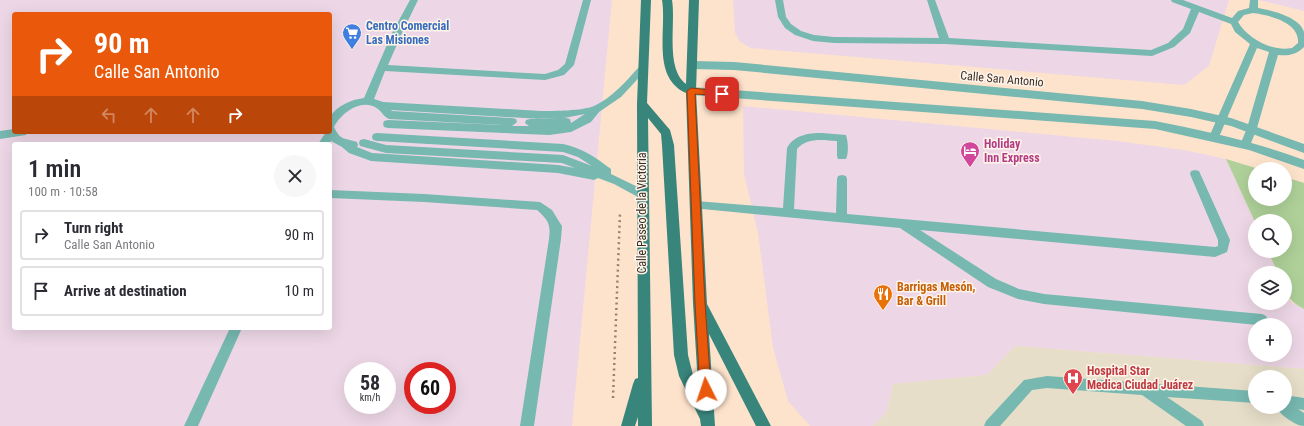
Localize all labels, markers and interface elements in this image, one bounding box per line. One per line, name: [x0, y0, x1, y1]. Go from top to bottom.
place label: Centro Comercial Las Misiones: [366, 19, 449, 47]
supermarket icon: Centro Comercial Las Misiones: [341, 22, 363, 50]
text: 90 m: [94, 27, 150, 60]
icon: right: [28, 28, 80, 80]
text: Calle San Antonio: [94, 61, 220, 82]
street label: Calle San Antonio: [960, 68, 1044, 90]
pin: [705, 77, 739, 111]
icon: arrive: [711, 83, 733, 105]
icon: left: [98, 104, 120, 126]
icon: ahead: [140, 104, 162, 126]
icon: ahead: [182, 104, 204, 126]
icon: right: [224, 104, 246, 126]
place label: Holiday Inn Express: [984, 137, 1040, 165]
hotel icon: Holiday Inn Express: [959, 140, 981, 168]
street label: Calle Paseo de la Victoria: [635, 152, 649, 273]
text: 1 min: [28, 155, 81, 183]
button: close: [274, 155, 316, 197]
map controls: [1248, 162, 1292, 414]
button: sound: [1248, 162, 1292, 206]
text: 100 m · 10:58: [28, 184, 98, 199]
button: search: [1248, 214, 1292, 258]
text: Turn right: [64, 219, 123, 237]
icon: right: [30, 224, 52, 246]
text: 90 m: [284, 226, 314, 244]
text: Calle San Antonio: [64, 237, 155, 252]
button: layers: [1248, 266, 1292, 310]
icon: arrive: [30, 280, 52, 302]
place label: Barrigas Mesón, Bar & Grill: [897, 280, 975, 308]
text: Arrive at destination: [64, 282, 187, 300]
text: 10 m: [284, 282, 314, 300]
restaurant icon: Barrigas Mesón, Bar & Grill: [872, 283, 894, 311]
button: +: [1248, 318, 1292, 362]
speed limit sign: 60: [404, 362, 456, 414]
place label: Hospital Star Medica Ciudad Juárez: [1087, 364, 1193, 392]
hospital icon: Hospital Star Medica Ciudad Juárez: [1062, 367, 1084, 395]
position arrow: [685, 369, 727, 411]
button: −: [1248, 370, 1292, 414]
text: 58: [360, 371, 380, 395]
text: km/h: [360, 392, 380, 403]

